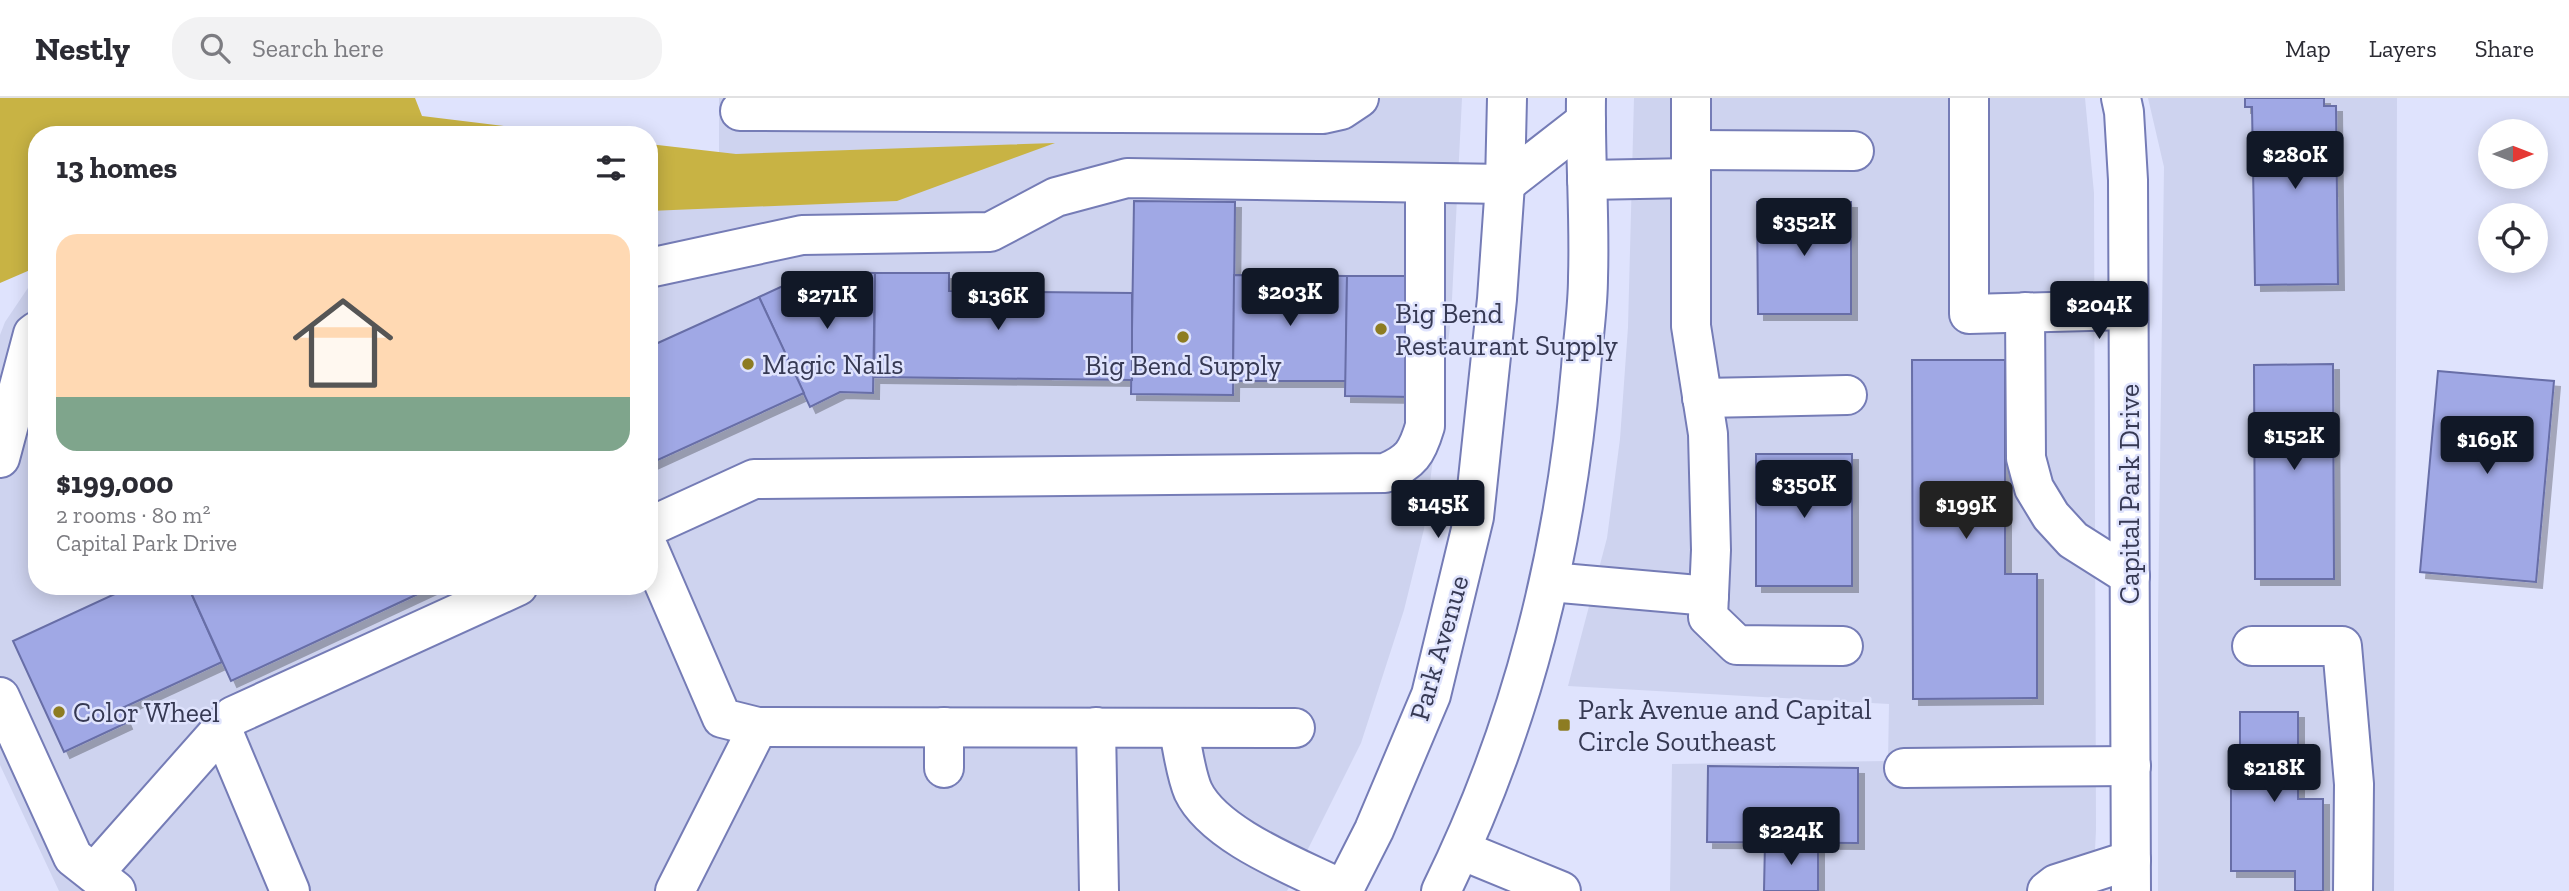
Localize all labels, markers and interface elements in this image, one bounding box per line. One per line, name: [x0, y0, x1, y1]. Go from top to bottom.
search box: [172, 17, 662, 80]
text: Nestly: [35, 29, 130, 68]
icon: search: [196, 29, 234, 67]
text: Search here: [252, 32, 384, 64]
text: Map: [2285, 34, 2331, 63]
text: Layers: [2369, 34, 2437, 63]
text: Share: [2475, 34, 2534, 63]
north arrow: [2478, 119, 2548, 189]
map controls: [2478, 119, 2548, 273]
pin: $280K: [2246, 132, 2344, 191]
text: $280K: [2263, 140, 2327, 168]
icon: filters: [592, 149, 630, 187]
text: 13 homes: [56, 150, 177, 186]
pin: $352K: [1755, 198, 1853, 258]
button: locate: [2478, 203, 2548, 273]
text: $352K: [1772, 207, 1836, 235]
pin: $203K: [1241, 268, 1339, 328]
pin: $271K: [778, 272, 876, 331]
pin: $136K: [949, 272, 1047, 332]
text: $203K: [1258, 277, 1322, 305]
icon: home: [280, 280, 406, 406]
text: $271K: [797, 280, 857, 308]
text: $136K: [968, 281, 1028, 309]
pin: $204K: [2050, 282, 2148, 341]
text: $204K: [2066, 290, 2132, 318]
place label: Big Bend Restaurant Supply: [1395, 297, 1619, 362]
marker: Big Bend Restaurant Supply: [1373, 321, 1389, 337]
marker: Big Bend Supply: [1175, 329, 1191, 345]
place label: Magic Nails: [762, 348, 904, 381]
place label: Big Bend Supply: [1084, 349, 1282, 382]
marker: Magic Nails: [740, 356, 756, 372]
street label: Capital Park Drive: [2113, 384, 2146, 604]
pin: $152K: [2245, 412, 2343, 472]
pin: $169K: [2438, 416, 2536, 476]
text: $152K: [2264, 421, 2324, 449]
text: $169K: [2457, 425, 2517, 453]
pin: $350K: [1755, 460, 1853, 520]
text: $199,000: [56, 465, 173, 501]
text: $350K: [1772, 469, 1836, 497]
pin: $145K: [1389, 480, 1487, 540]
pin: $199K: [1917, 482, 2015, 541]
text: $145K: [1407, 489, 1469, 517]
text: $199K: [1936, 490, 1996, 518]
text: 2 rooms · 80 m²: [56, 501, 210, 529]
text: Capital Park Drive: [56, 529, 237, 557]
street label: Park Avenue: [1402, 571, 1476, 725]
place label: Park Avenue and Capital Circle Southeast: [1578, 693, 1872, 758]
place label: Color Wheel: [73, 696, 220, 729]
marker: Color Wheel: [51, 704, 67, 720]
marker: Park Avenue and Capital Circle Southeast: [1556, 717, 1572, 733]
pin: $218K: [2225, 744, 2323, 804]
text: $218K: [2244, 753, 2304, 781]
pin: $224K: [1742, 808, 1840, 867]
text: $224K: [1759, 816, 1823, 844]

